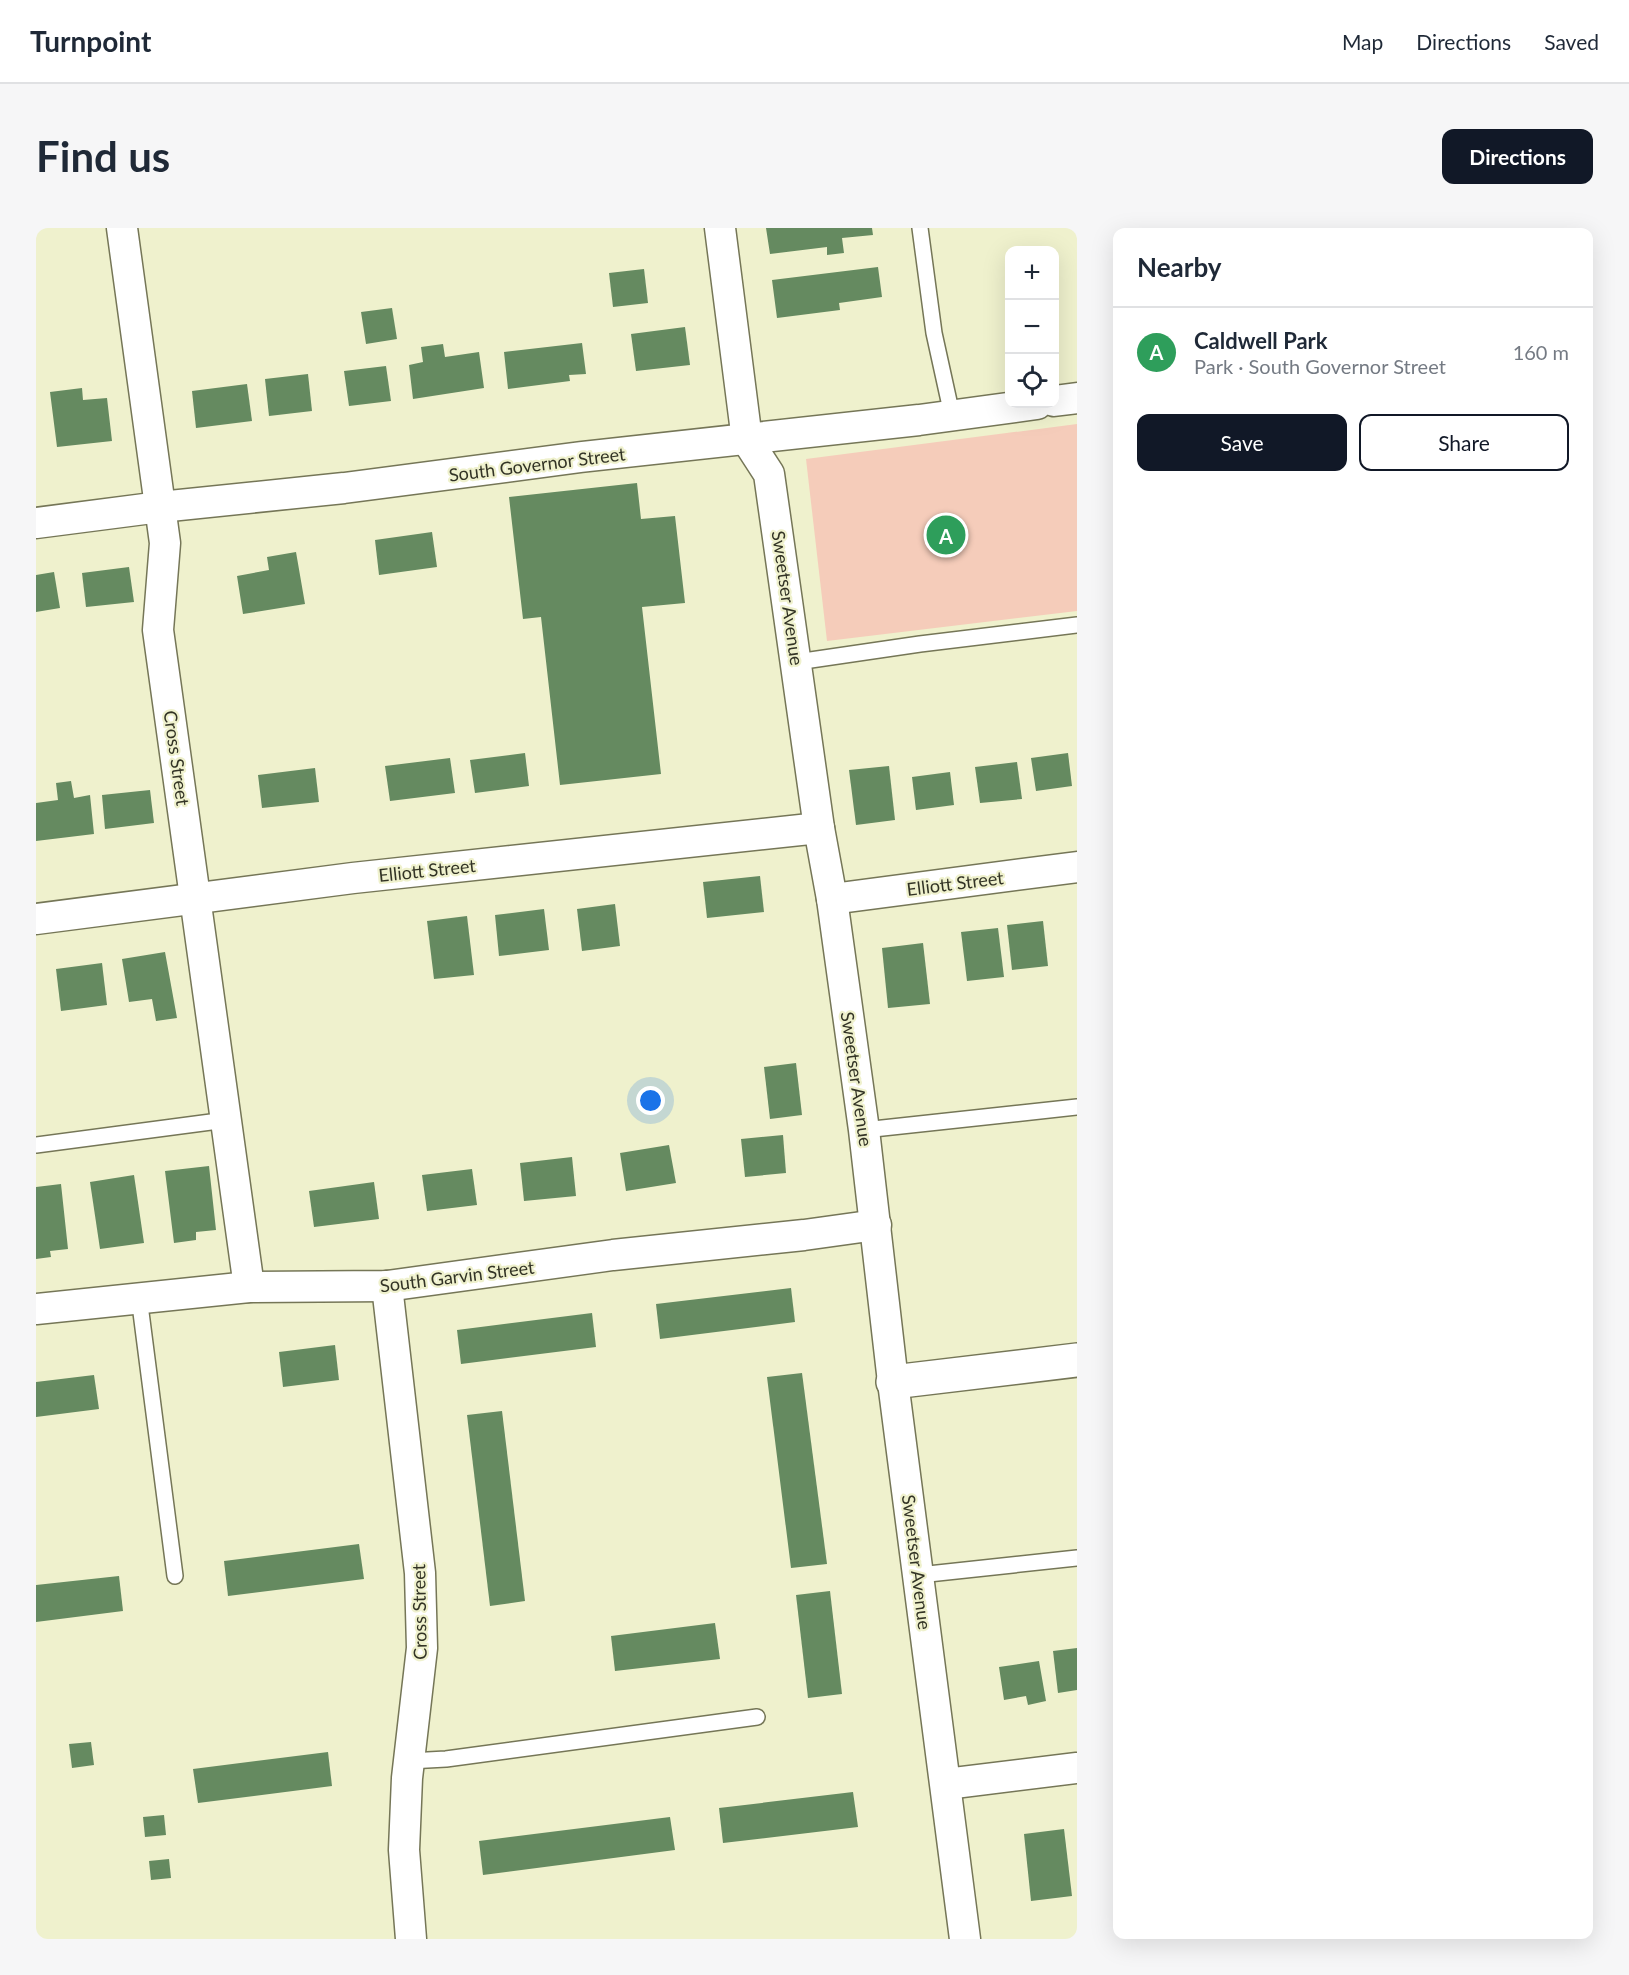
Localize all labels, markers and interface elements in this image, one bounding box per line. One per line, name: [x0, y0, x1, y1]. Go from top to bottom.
text: Turnpoint: [30, 24, 151, 58]
text: Map: [1342, 29, 1383, 54]
text: Directions: [1416, 29, 1511, 54]
text: Saved: [1544, 29, 1599, 54]
button: Directions: [1442, 129, 1593, 184]
text: Find us: [36, 131, 170, 181]
map controls: [1005, 246, 1059, 408]
button: +: [1005, 246, 1059, 300]
text: Nearby: [1137, 251, 1222, 283]
button: −: [1005, 300, 1059, 354]
text: Caldwell Park: [1194, 327, 1328, 354]
text: A: [1150, 340, 1163, 364]
text: 160 m: [1513, 340, 1569, 364]
button: locate: [1005, 354, 1059, 408]
text: Park · South Governor Street: [1194, 354, 1446, 378]
button: Save: [1137, 414, 1347, 471]
button: Share: [1359, 414, 1569, 471]
street label: South Governor Street: [448, 442, 627, 486]
pin: A: [926, 512, 966, 558]
street label: Sweetser Avenue: [768, 529, 808, 667]
street label: Cross Street: [159, 709, 195, 808]
street label: Elliott Street: [377, 854, 477, 886]
street label: Elliott Street: [905, 866, 1005, 900]
street label: Sweetser Avenue: [837, 1010, 877, 1148]
your location: [636, 1086, 665, 1115]
street label: South Garvin Street: [379, 1256, 536, 1296]
street label: Sweetser Avenue: [898, 1493, 936, 1631]
street label: Cross Street: [407, 1563, 431, 1660]

